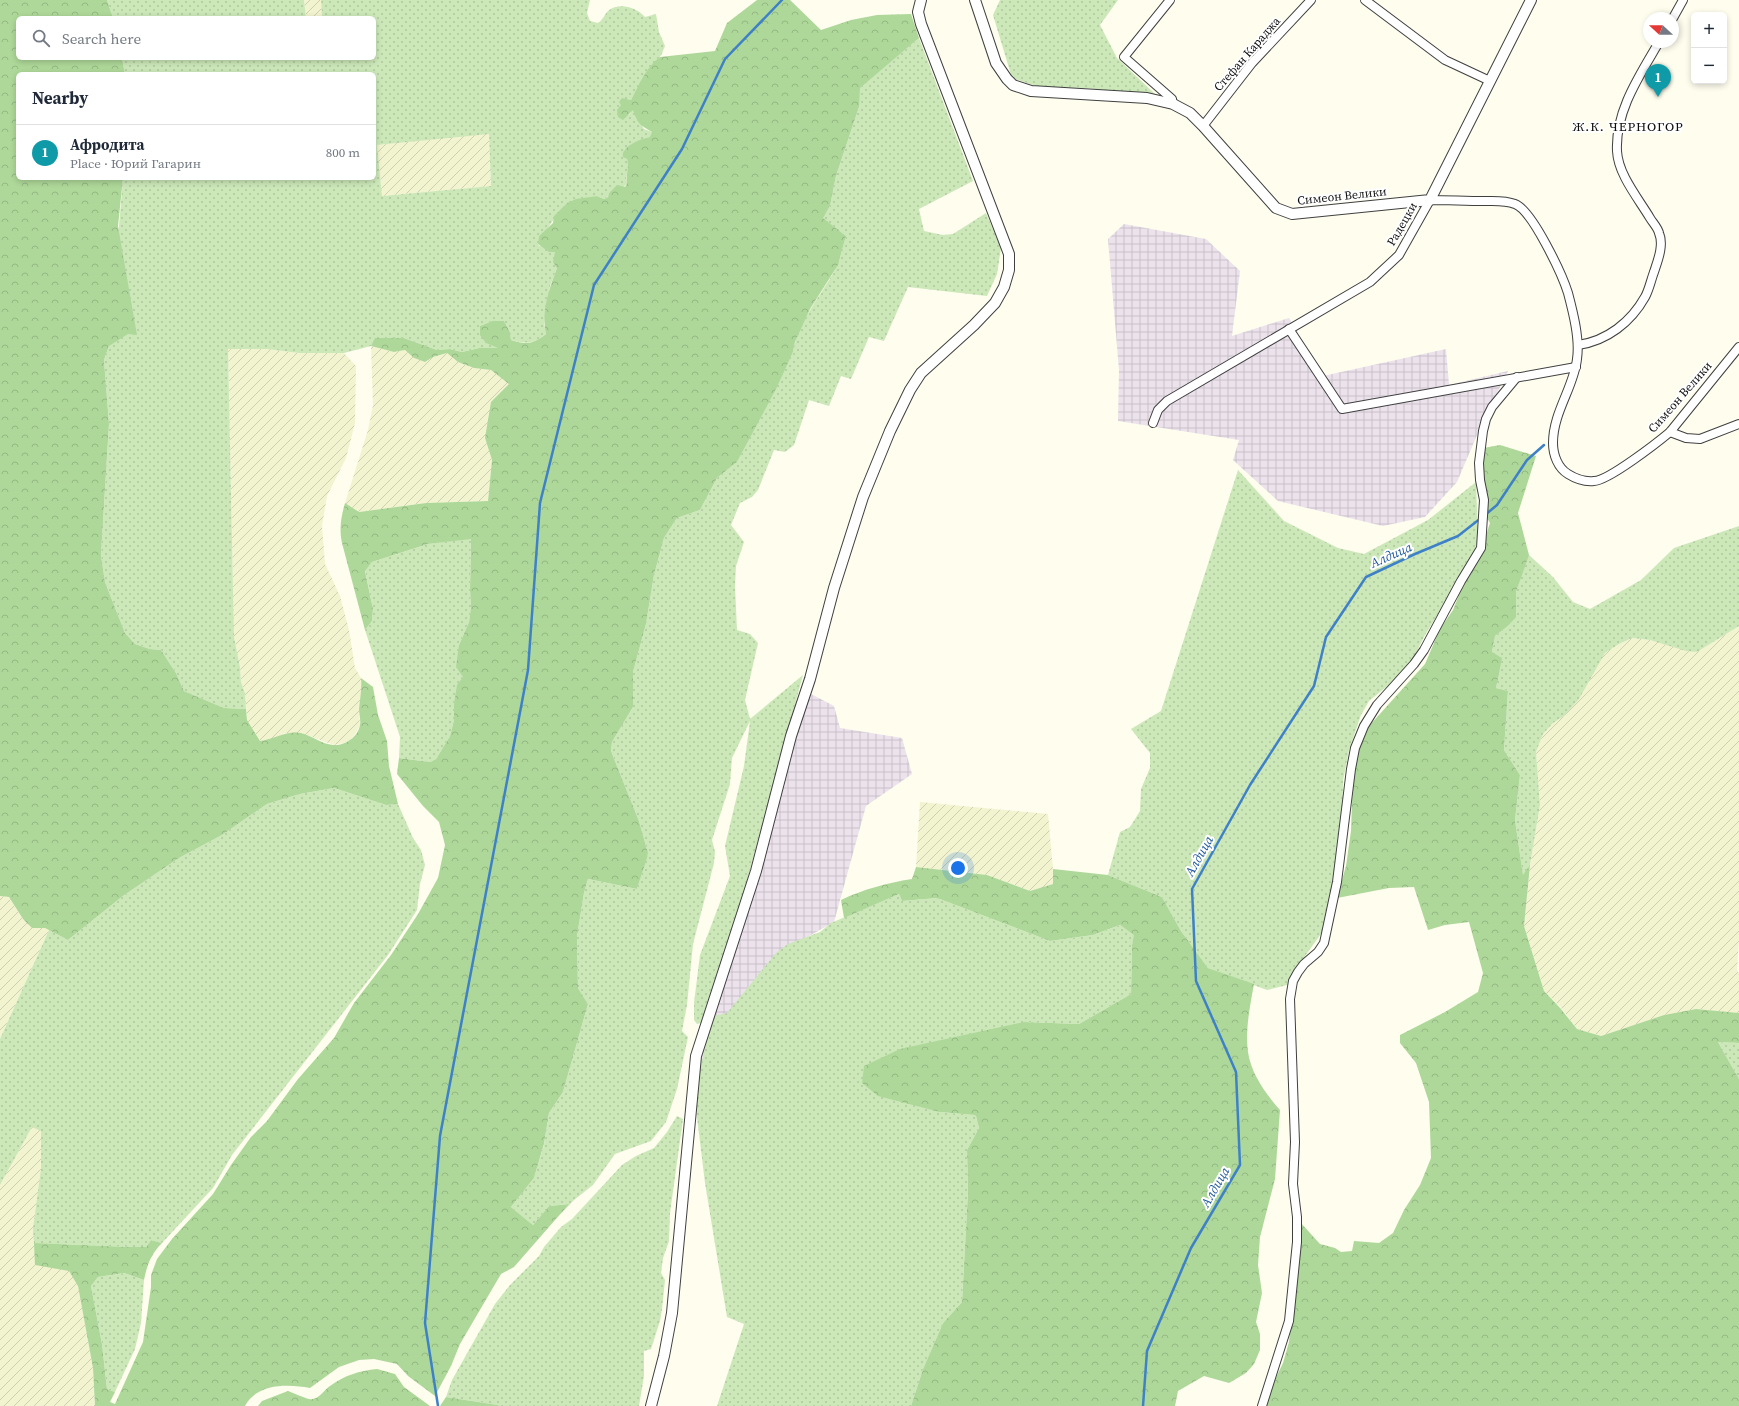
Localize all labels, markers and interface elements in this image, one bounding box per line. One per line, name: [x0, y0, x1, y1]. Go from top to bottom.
north arrow: [1643, 12, 1679, 48]
map controls: [1691, 12, 1727, 84]
button: +: [1691, 12, 1727, 48]
street label: Стефан Караджа: [1210, 13, 1284, 95]
search box: [16, 16, 376, 60]
icon: search: [30, 27, 52, 49]
text: Search here: [62, 28, 141, 49]
button: −: [1691, 48, 1727, 84]
pin: 1: [1645, 64, 1671, 97]
text: Nearby: [32, 86, 88, 110]
district label: Ж.К. ЧЕРНОГОР: [1572, 118, 1684, 135]
text: Афродита: [70, 134, 144, 155]
text: 1: [41, 144, 49, 161]
text: 800 m: [326, 144, 360, 161]
text: Place · Юрий Гагарин: [70, 155, 201, 172]
street label: Симеон Велики: [1297, 183, 1388, 209]
street label: Радецки: [1383, 199, 1421, 249]
street label: Симеон Велики: [1645, 358, 1716, 436]
water label: Алдица: [1367, 538, 1415, 572]
water label: Алдица: [1180, 833, 1217, 880]
your location: [948, 858, 968, 878]
water label: Алдица: [1196, 1164, 1233, 1211]

